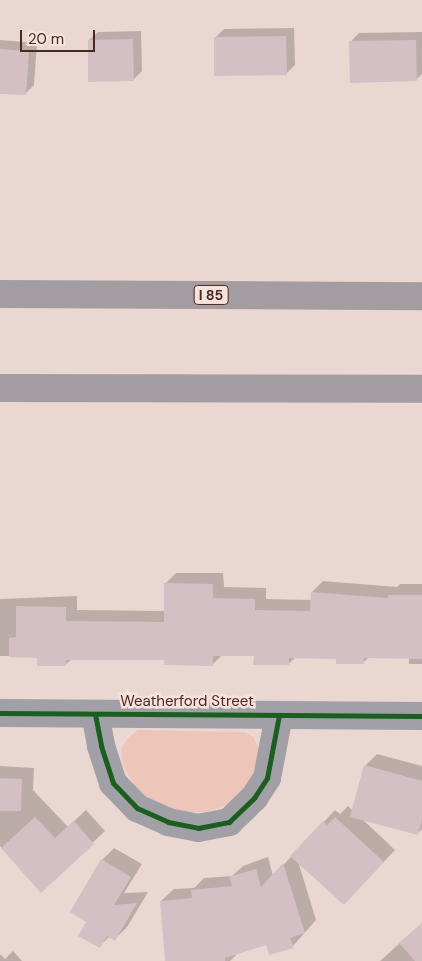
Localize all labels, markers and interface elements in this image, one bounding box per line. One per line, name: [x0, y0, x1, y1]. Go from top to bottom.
scale bar: [22, 20, 98, 52]
text: 20 m: [28, 29, 64, 49]
road number: I 85: [194, 284, 228, 306]
street label: Weatherford Street: [120, 693, 254, 711]

